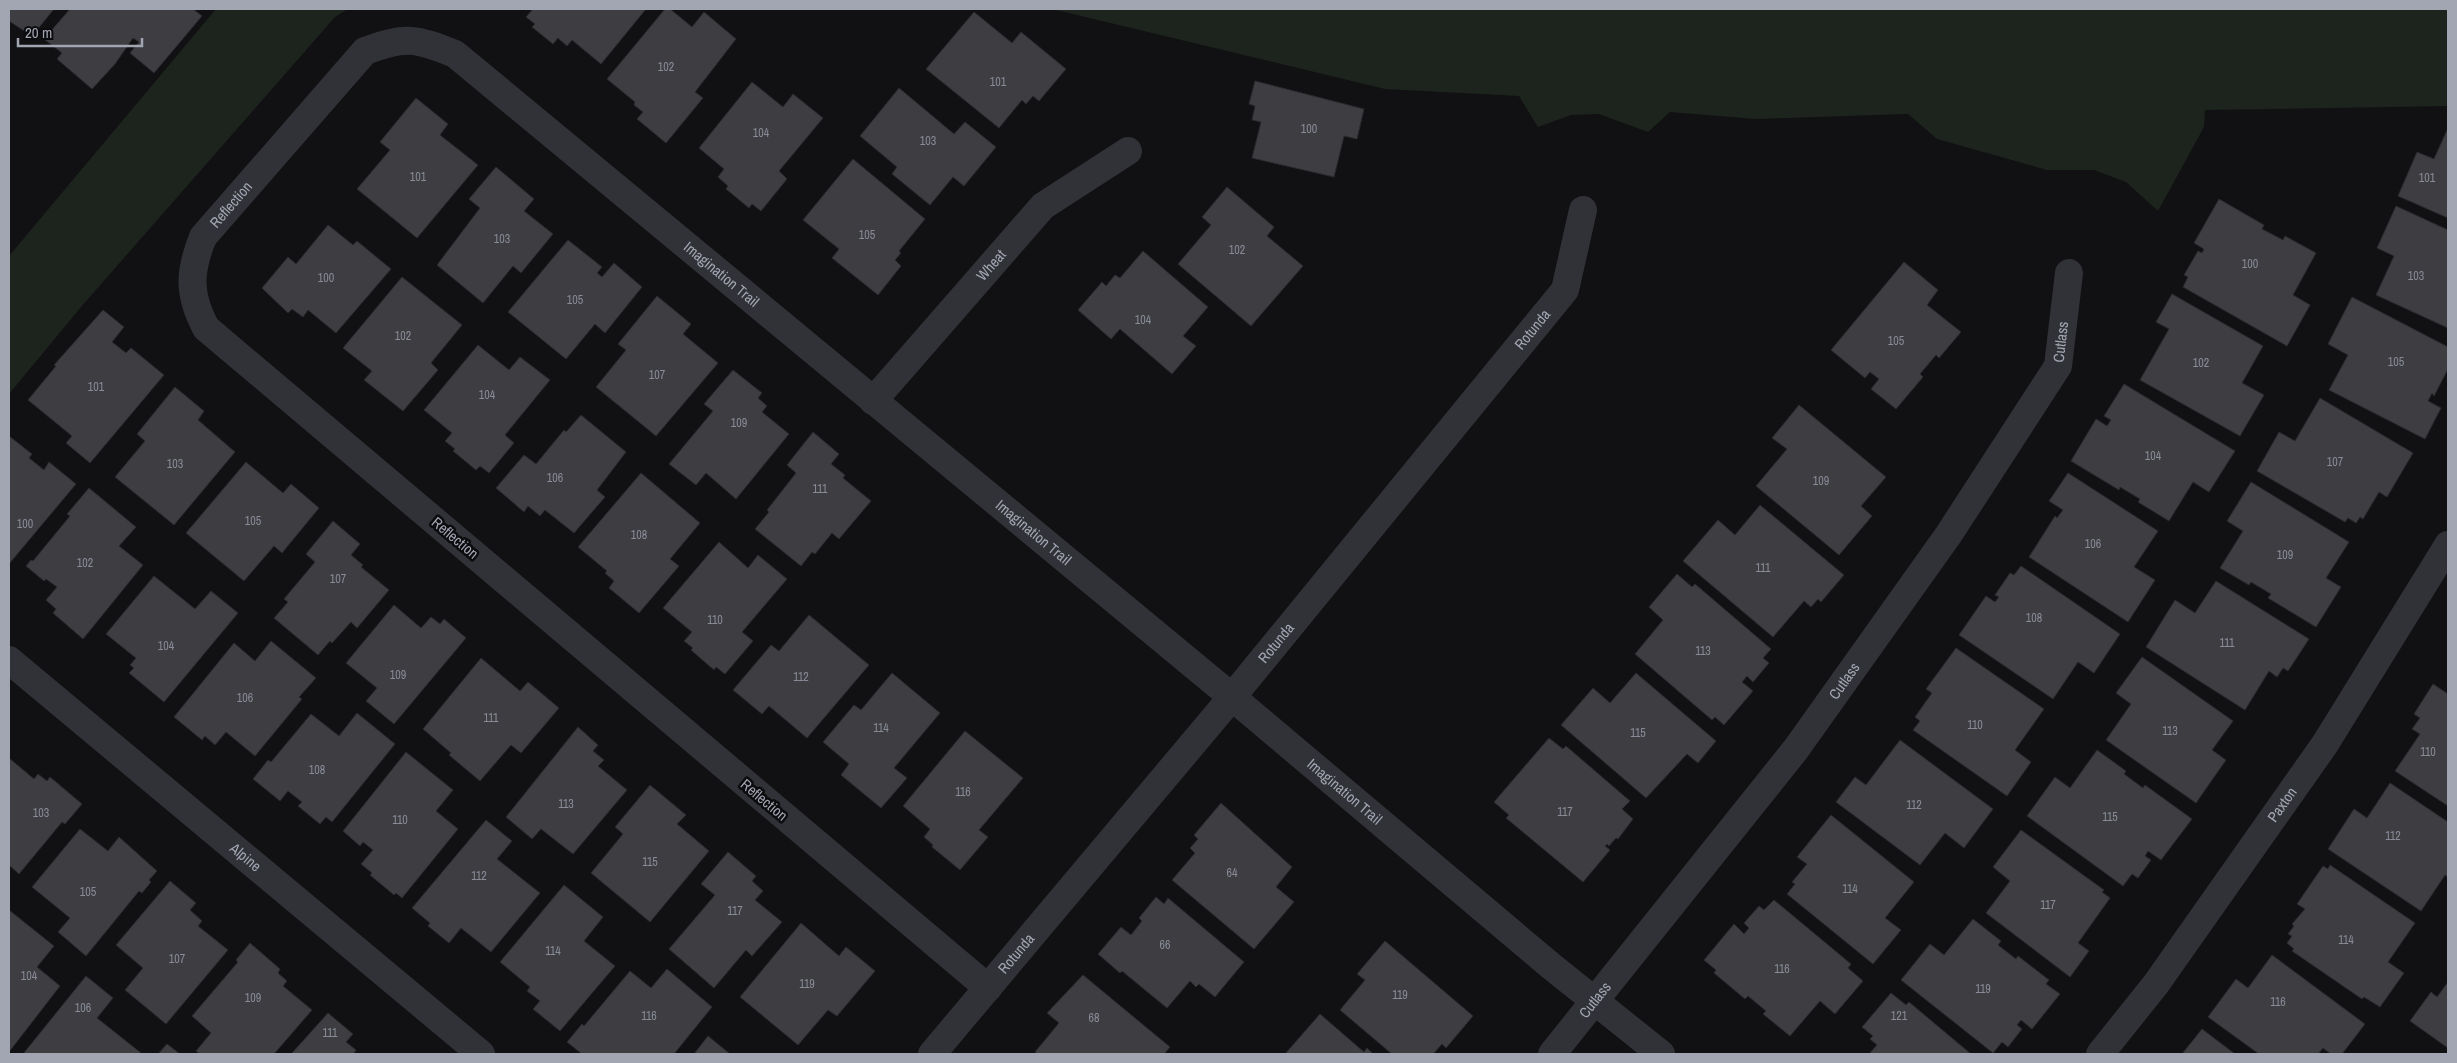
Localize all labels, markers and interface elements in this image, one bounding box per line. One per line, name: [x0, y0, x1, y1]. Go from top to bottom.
scale bar: [18, 15, 141, 47]
text: 20 m: [25, 22, 52, 43]
house number: 102: [658, 59, 674, 75]
house number: 101: [990, 74, 1007, 90]
house number: 100: [1301, 121, 1317, 137]
house number: 104: [753, 125, 770, 141]
house number: 103: [920, 133, 936, 149]
house number: 101: [410, 169, 427, 185]
house number: 101: [2419, 170, 2436, 186]
street label: Reflection: [205, 177, 257, 232]
house number: 105: [859, 227, 876, 243]
house number: 103: [494, 231, 510, 247]
street label: Imagination Trail: [679, 236, 764, 312]
house number: 102: [1229, 242, 1245, 258]
street label: Wheat: [971, 244, 1011, 285]
house number: 100: [2242, 256, 2258, 272]
house number: 103: [2408, 268, 2424, 284]
house number: 100: [318, 270, 334, 286]
house number: 105: [567, 292, 584, 308]
street label: Rotunda: [1509, 305, 1555, 354]
house number: 104: [1135, 312, 1152, 328]
street label: Cutlass: [2048, 320, 2073, 363]
house number: 102: [395, 328, 411, 344]
house number: 105: [1888, 333, 1905, 349]
house number: 105: [2388, 354, 2405, 370]
house number: 102: [2193, 355, 2209, 371]
house number: 107: [649, 367, 666, 383]
house number: 101: [88, 379, 105, 395]
house number: 104: [479, 387, 496, 403]
house number: 109: [731, 415, 747, 431]
house number: 104: [2145, 448, 2162, 464]
house number: 107: [2327, 454, 2344, 470]
house number: 103: [167, 456, 183, 472]
house number: 106: [547, 470, 563, 486]
house number: 109: [1813, 473, 1829, 489]
house number: 111: [813, 481, 828, 497]
street label: Imagination Trail: [991, 495, 1076, 570]
street label: Reflection: [427, 512, 483, 563]
house number: 105: [245, 513, 262, 529]
house number: 100: [17, 516, 33, 532]
house number: 108: [631, 527, 647, 543]
house number: 106: [2085, 536, 2101, 552]
house number: 109: [2277, 547, 2293, 563]
house number: 102: [77, 555, 93, 571]
house number: 111: [1756, 560, 1771, 576]
house number: 107: [330, 571, 347, 587]
house number: 108: [2026, 610, 2042, 626]
house number: 110: [707, 612, 723, 628]
street label: Rotunda: [1253, 618, 1299, 667]
house number: 111: [2220, 635, 2235, 651]
house number: 104: [158, 638, 175, 654]
house number: 113: [1695, 643, 1711, 659]
street label: Cutlass: [1823, 658, 1864, 704]
house number: 109: [390, 667, 406, 683]
house number: 112: [793, 669, 809, 685]
house number: 106: [237, 690, 253, 706]
house number: 111: [484, 710, 499, 726]
house number: 110: [1967, 717, 1983, 733]
house number: 114: [873, 720, 889, 736]
house number: 113: [2162, 723, 2178, 739]
house number: 115: [1630, 725, 1646, 741]
house number: 110: [2420, 744, 2436, 760]
street label: Imagination Trail: [1303, 754, 1387, 829]
house number: 108: [309, 762, 325, 778]
street label: Reflection: [736, 774, 792, 825]
street label: Paxton: [2262, 783, 2302, 826]
house number: 116: [955, 784, 971, 800]
house number: 113: [558, 796, 574, 812]
house number: 112: [1906, 797, 1922, 813]
house number: 117: [1557, 804, 1573, 820]
house number: 103: [33, 805, 49, 821]
house number: 115: [2102, 809, 2118, 825]
house number: 110: [392, 812, 408, 828]
house number: 112: [2385, 828, 2401, 844]
street label: Alpine: [225, 837, 266, 876]
house number: 115: [642, 854, 658, 870]
house number: 64: [1227, 865, 1238, 881]
house number: 112: [471, 868, 487, 884]
house number: 114: [1842, 881, 1858, 897]
house number: 105: [80, 884, 97, 900]
house number: 117: [2040, 897, 2056, 913]
house number: 117: [727, 903, 743, 919]
street label: Rotunda: [993, 929, 1039, 978]
house number: 114: [2338, 932, 2354, 948]
house number: 66: [1160, 937, 1170, 953]
house number: 114: [545, 943, 561, 959]
house number: 107: [169, 951, 186, 967]
house number: 116: [1774, 961, 1790, 977]
house number: 104: [21, 968, 38, 984]
house number: 119: [799, 976, 815, 992]
street label: Cutlass: [1574, 977, 1616, 1022]
house number: 119: [1975, 981, 1991, 997]
house number: 119: [1392, 987, 1408, 1003]
house number: 109: [245, 990, 261, 1006]
house number: 116: [2270, 994, 2286, 1010]
house number: 106: [75, 1000, 91, 1016]
house number: 116: [641, 1008, 657, 1024]
house number: 121: [1891, 1008, 1908, 1024]
house number: 68: [1089, 1010, 1099, 1026]
house number: 111: [323, 1025, 338, 1041]

